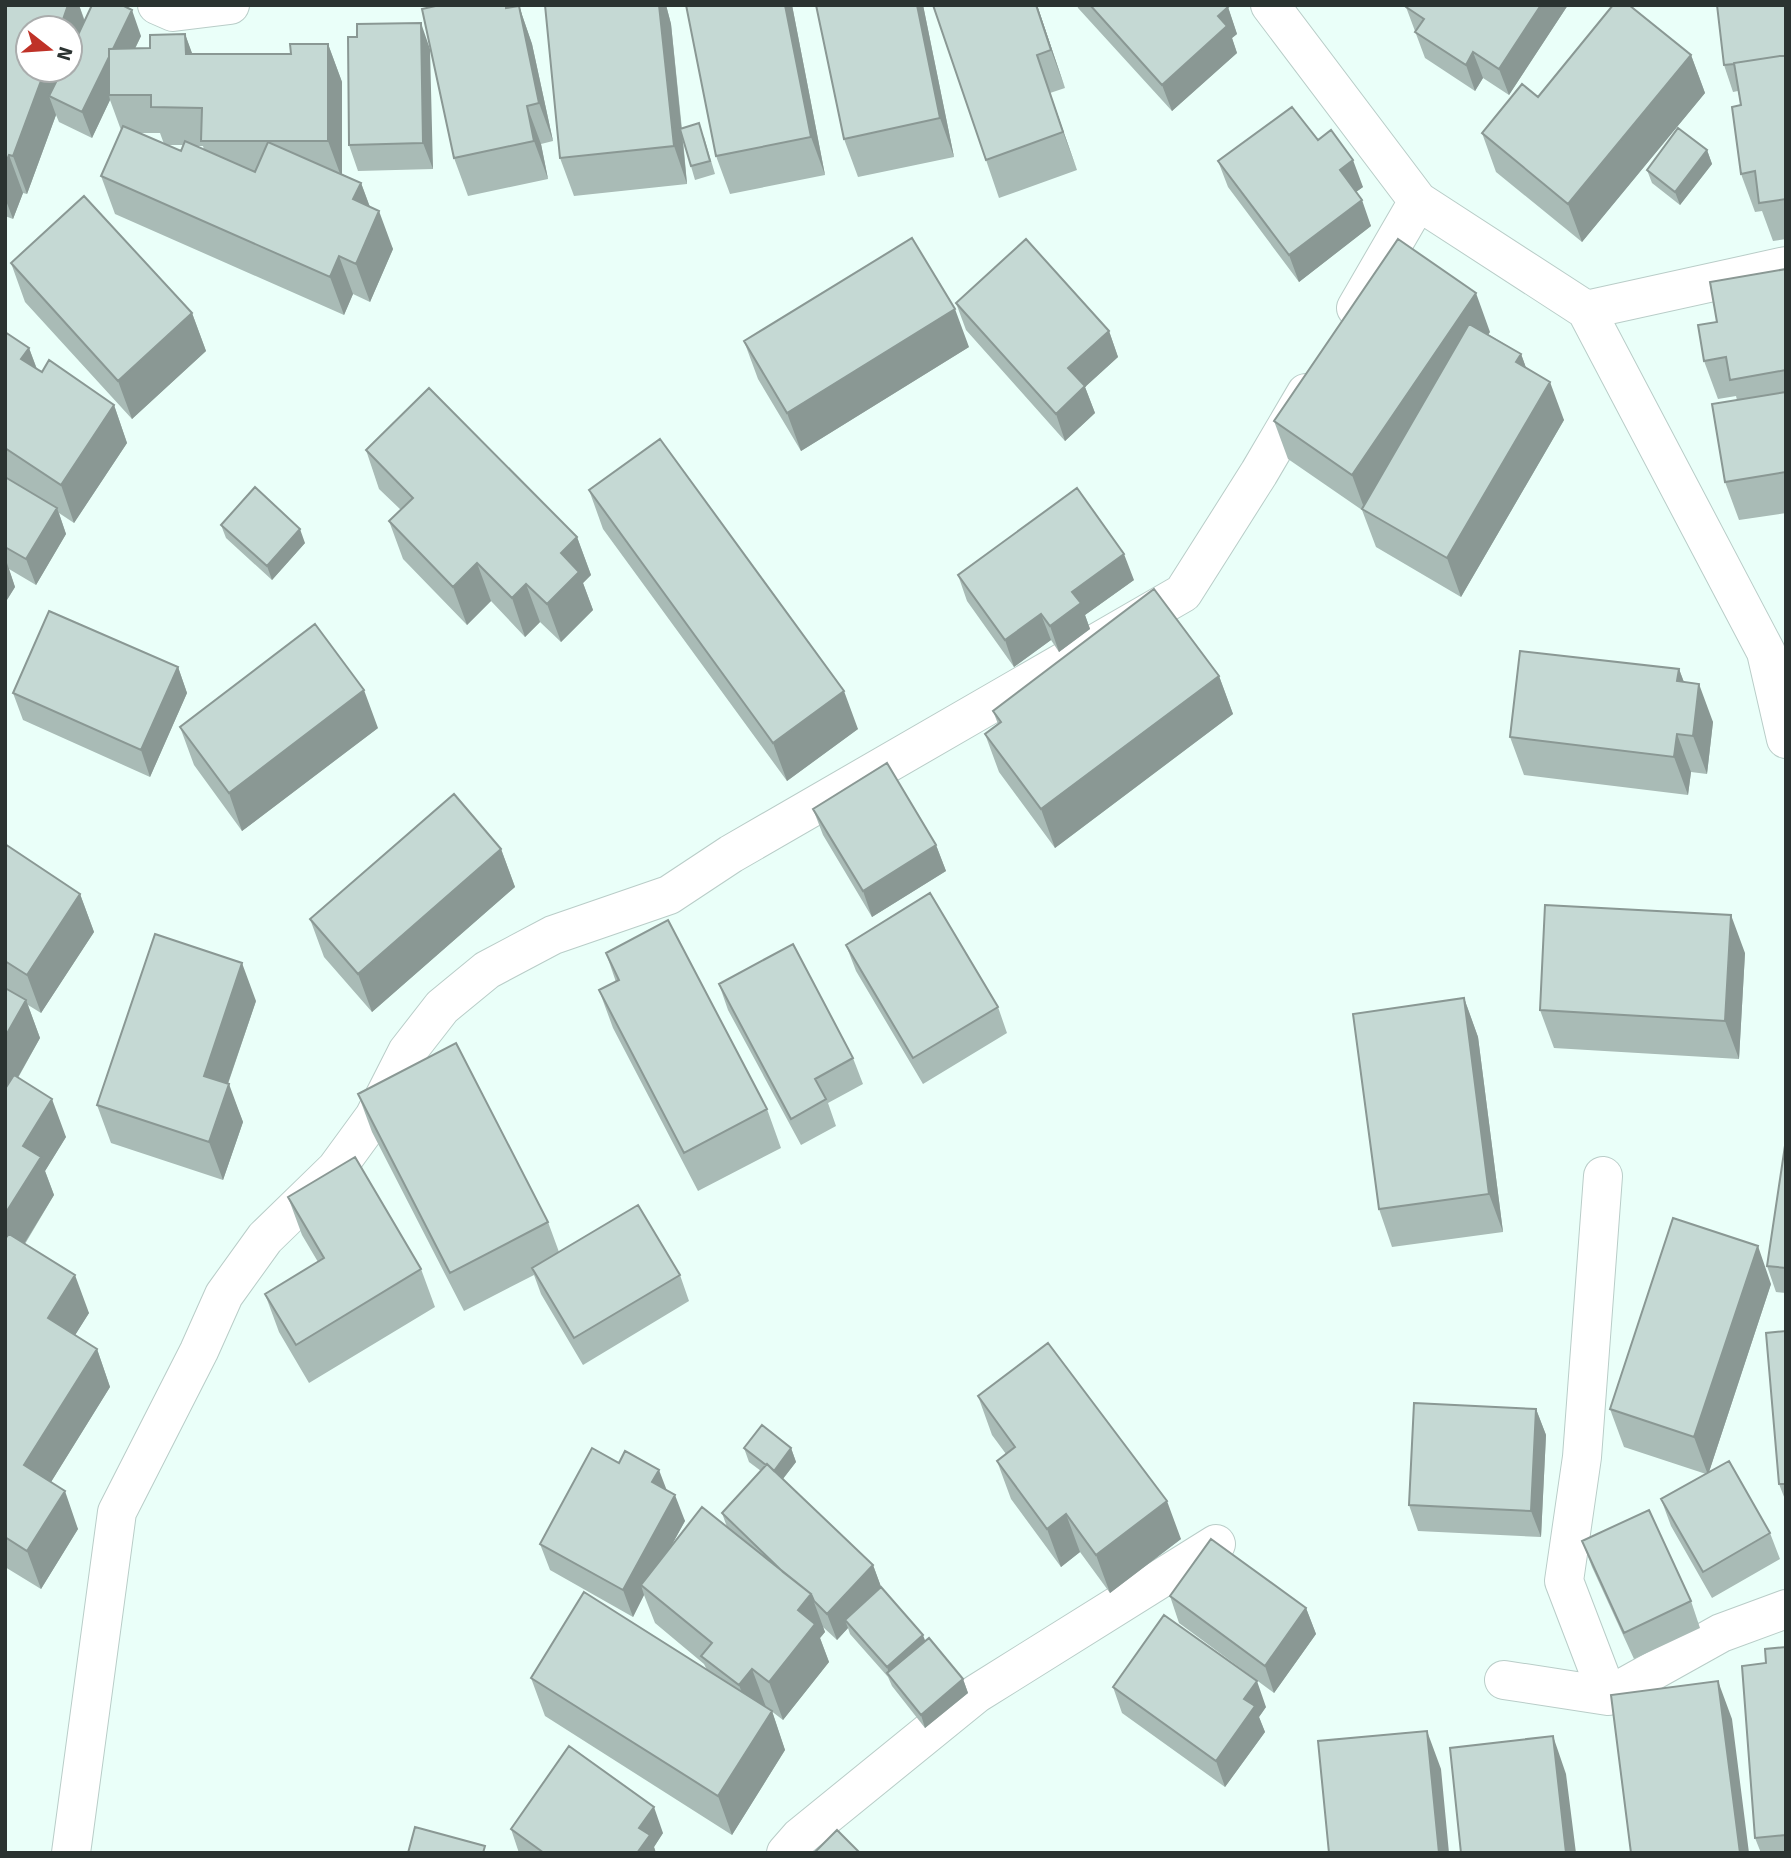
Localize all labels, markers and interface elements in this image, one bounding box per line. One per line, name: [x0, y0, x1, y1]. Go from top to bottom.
north arrow: [14, 14, 84, 84]
text: N: [51, 44, 78, 64]

